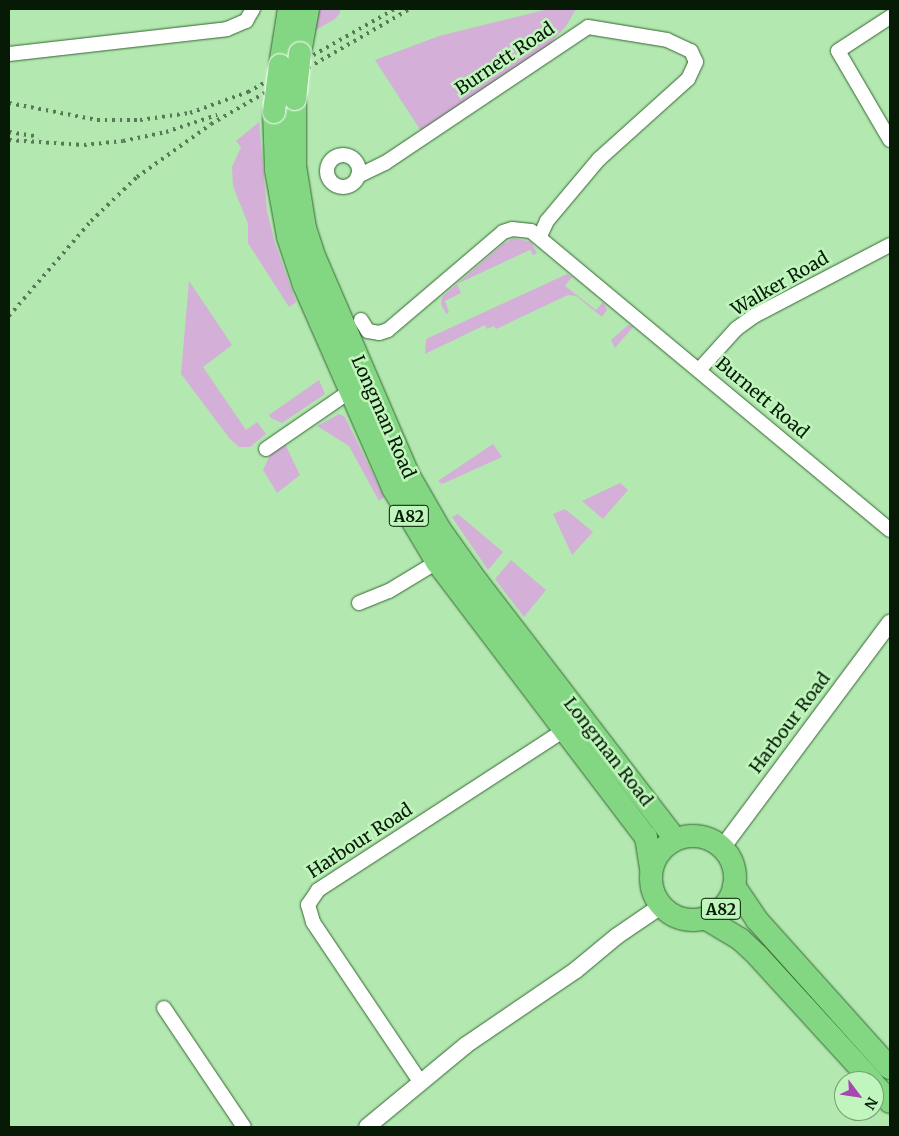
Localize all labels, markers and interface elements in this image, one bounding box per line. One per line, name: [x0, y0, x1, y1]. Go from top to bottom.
street label: Burnett Road: [451, 18, 559, 100]
street label: Walker Road: [727, 247, 833, 321]
street label: Longman Road: [346, 352, 420, 482]
street label: Burnett Road: [711, 353, 813, 443]
road number: A82: [388, 502, 430, 530]
street label: Harbour Road: [745, 668, 835, 778]
street label: Longman Road: [559, 693, 657, 811]
street label: Harbour Road: [303, 799, 417, 883]
road number: A82: [700, 896, 742, 922]
north arrow: [834, 1071, 884, 1121]
text: N: [860, 1094, 882, 1113]

